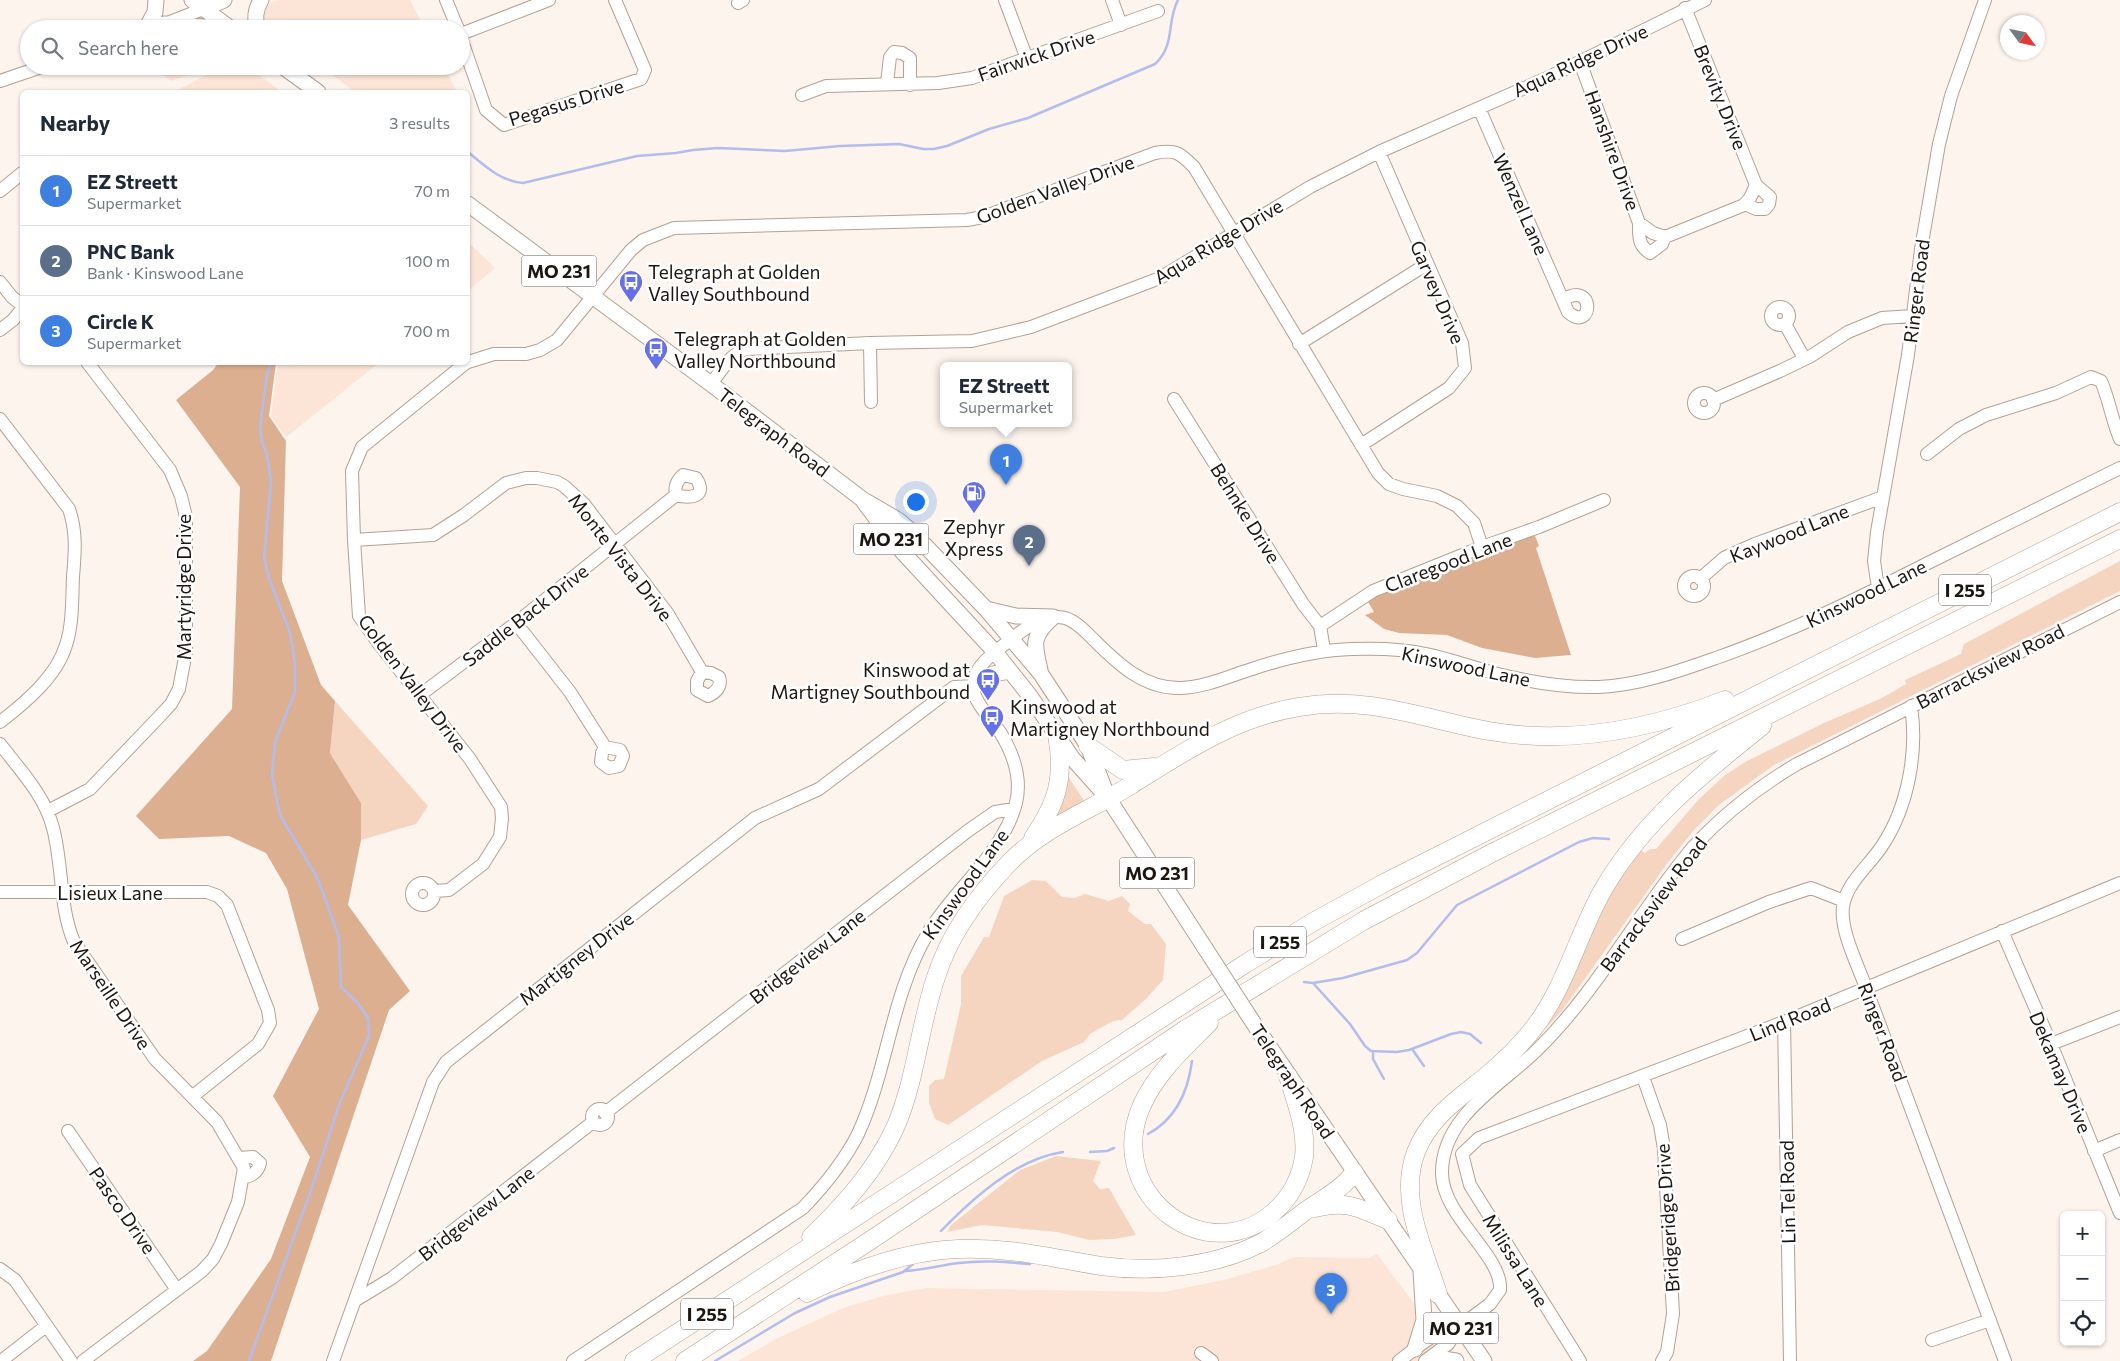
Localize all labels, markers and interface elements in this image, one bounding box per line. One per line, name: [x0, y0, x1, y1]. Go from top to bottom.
north arrow: [2000, 15, 2045, 60]
street label: Aqua Ridge Drive: [1509, 19, 1651, 101]
search box: [20, 20, 470, 75]
street label: Fairwick Drive: [974, 24, 1098, 86]
icon: search: [38, 34, 66, 62]
text: Search here: [78, 36, 178, 59]
street label: Brevity Drive: [1690, 41, 1752, 153]
street label: Pegasus Drive: [506, 74, 626, 130]
street label: Hanshire Drive: [1581, 87, 1645, 213]
text: Nearby: [40, 110, 110, 135]
text: 3 results: [389, 113, 450, 132]
street label: Golden Valley Drive: [973, 150, 1137, 228]
street label: Wenzel Lane: [1488, 150, 1554, 258]
text: EZ Streett: [87, 170, 178, 193]
text: 1: [52, 181, 60, 200]
text: 70 m: [414, 181, 450, 200]
text: Supermarket: [87, 193, 182, 212]
street label: Aqua Ridge Drive: [1149, 193, 1287, 289]
street label: Garvey Drive: [1406, 237, 1470, 347]
street label: Ringer Road: [1898, 238, 1934, 344]
text: PNC Bank: [87, 240, 175, 263]
text: 2: [51, 251, 61, 270]
text: 100 m: [405, 251, 450, 270]
road number: MO 231: [522, 256, 596, 286]
place label: Telegraph at Golden Valley Southbound: [648, 260, 820, 305]
text: Bank · Kinswood Lane: [87, 263, 244, 282]
bus stop icon: Telegraph at Golden Valley Southbound: [618, 269, 644, 303]
text: Circle K: [87, 310, 154, 333]
text: 3: [51, 321, 61, 340]
text: 700 m: [404, 321, 450, 340]
place label: Telegraph at Golden Valley Northbound: [674, 327, 846, 372]
text: Supermarket: [87, 333, 182, 352]
bus stop icon: Telegraph at Golden Valley Northbound: [643, 336, 669, 370]
popup: [940, 362, 1072, 427]
text: EZ Streett: [959, 374, 1050, 397]
street label: Telegraph Road: [714, 383, 834, 481]
text: Supermarket: [959, 397, 1053, 416]
pin: 1: [990, 444, 1022, 485]
street label: Behnke Drive: [1206, 459, 1286, 567]
fuel station icon: Zephyr Xpress: [961, 480, 987, 514]
street label: Monte Vista Drive: [564, 489, 678, 625]
your location: [903, 489, 929, 515]
street label: Kaywood Lane: [1726, 499, 1852, 567]
street label: Martyridge Drive: [172, 514, 195, 660]
place label: Zephyr Xpress: [943, 515, 1005, 560]
road number: MO 231: [854, 524, 928, 554]
pin: 2: [1013, 525, 1045, 566]
street label: Claregood Lane: [1381, 527, 1515, 597]
street label: Kinswood Lane: [1802, 554, 1930, 632]
street label: Saddle Back Drive: [458, 559, 592, 671]
road number: I 255: [1939, 574, 1991, 606]
street label: Golden Valley Drive: [354, 610, 472, 756]
street label: Barracksview Road: [1912, 619, 2068, 713]
street label: Kinswood Lane: [1400, 641, 1532, 691]
place label: Kinswood at Martigney Southbound: [771, 658, 970, 703]
bus stop icon: Kinswood at Martigney Southbound: [975, 667, 1001, 701]
place label: Kinswood at Martigney Northbound: [1010, 695, 1210, 740]
bus stop icon: Kinswood at Martigney Northbound: [979, 704, 1005, 738]
street label: Kinswood Lane: [917, 824, 1013, 944]
street label: Barracksview Road: [1595, 832, 1711, 976]
road number: MO 231: [1120, 858, 1194, 888]
street label: Lisieux Lane: [57, 881, 163, 904]
street label: Bridgeview Lane: [745, 904, 869, 1008]
street label: Martigney Drive: [514, 906, 638, 1010]
road number: I 255: [1254, 926, 1306, 958]
street label: Marseille Drive: [66, 935, 156, 1053]
street label: Ringer Road: [1854, 979, 1912, 1085]
street label: Lind Road: [1746, 992, 1834, 1046]
street label: Dekamay Drive: [2025, 1008, 2097, 1136]
street label: Telegraph Road: [1246, 1019, 1340, 1143]
street label: Lin Tel Road: [1775, 1140, 1799, 1244]
street label: Bridgeridge Drive: [1650, 1143, 1684, 1293]
street label: Bridgeview Lane: [414, 1161, 538, 1265]
street label: Pasco Drive: [85, 1162, 161, 1258]
street label: Milissa Lane: [1478, 1209, 1554, 1311]
map controls: [2060, 1211, 2105, 1346]
button: +: [2060, 1211, 2105, 1256]
button: −: [2060, 1256, 2105, 1301]
pin: 3: [1315, 1273, 1347, 1314]
road number: I 255: [681, 1298, 733, 1330]
button: locate: [2060, 1301, 2105, 1346]
road number: MO 231: [1424, 1312, 1498, 1344]

